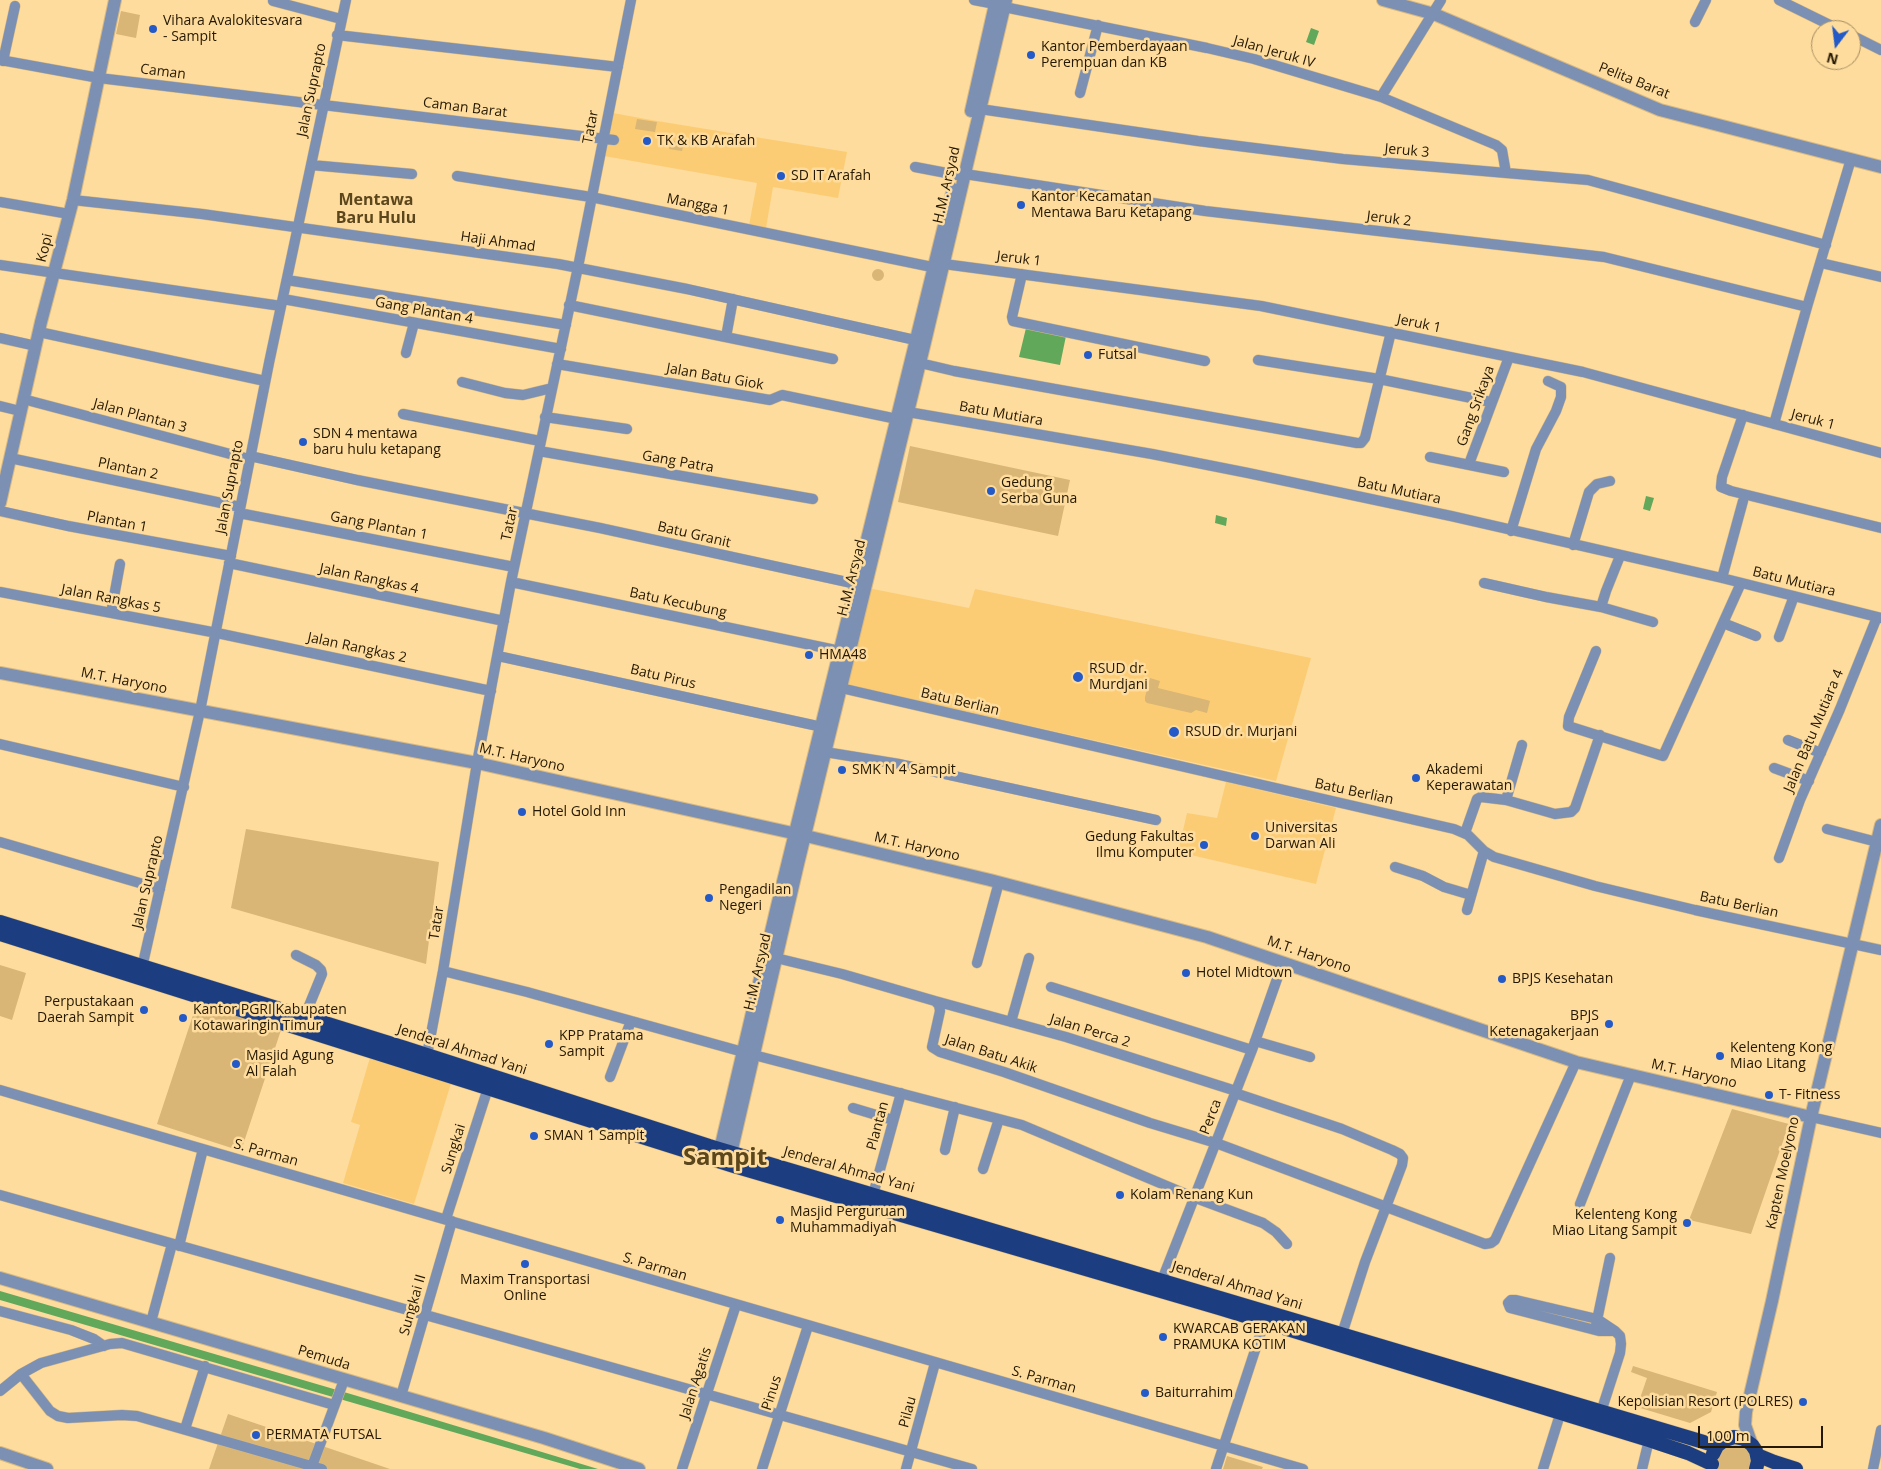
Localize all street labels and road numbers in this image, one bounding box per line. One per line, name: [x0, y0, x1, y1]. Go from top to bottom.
street label: Jalan Jeruk IV: [1231, 32, 1317, 72]
street label: Jalan Suprapto: [294, 42, 330, 138]
street label: Pelita Barat: [1596, 59, 1672, 103]
street label: Caman: [139, 61, 187, 83]
street label: Caman Barat: [422, 94, 508, 122]
street label: Tatar: [580, 109, 602, 145]
street label: Jeruk 3: [1384, 141, 1430, 161]
street label: H.M. Arsyad: [930, 145, 964, 225]
street label: Mangga 1: [665, 191, 731, 219]
street label: Jeruk 2: [1366, 208, 1412, 230]
street label: Haji Ahmad: [459, 228, 537, 256]
street label: Kopi: [33, 232, 57, 264]
street label: Jeruk 1: [996, 248, 1042, 270]
street label: Gang Plantan 4: [374, 294, 474, 328]
street label: Jeruk 1: [1395, 311, 1443, 337]
street label: Jalan Batu Giok: [665, 360, 765, 394]
street label: Gang Srikaya: [1454, 363, 1498, 449]
street label: Jalan Plantan 3: [91, 395, 189, 437]
street label: Batu Mutiara: [958, 398, 1044, 430]
street label: Jeruk 1: [1789, 406, 1837, 434]
street label: Jalan Suprapto: [213, 439, 247, 535]
street label: Gang Patra: [641, 447, 715, 477]
street label: Plantan 2: [96, 454, 160, 484]
street label: Batu Mutiara: [1356, 474, 1442, 508]
street label: Tatar: [498, 506, 522, 542]
street label: Plantan 1: [85, 508, 149, 536]
street label: Gang Plantan 1: [329, 508, 429, 544]
street label: Batu Granit: [656, 518, 732, 552]
street label: H.M. Arsyad: [834, 538, 870, 618]
street label: Jalan Rangkas 4: [318, 560, 420, 598]
street label: Batu Mutiara: [1751, 564, 1837, 600]
street label: Jalan Rangkas 5: [60, 581, 162, 617]
street label: Batu Kecubung: [628, 584, 728, 622]
street label: Jalan Rangkas 2: [306, 629, 408, 667]
street label: Batu Pirus: [628, 661, 698, 693]
street label: M.T. Haryono: [79, 664, 169, 698]
street label: Jalan Batu Mutiara 4: [1781, 667, 1847, 795]
street label: Batu Berlian: [919, 685, 1001, 719]
street label: M.T. Haryono: [477, 740, 567, 776]
street label: Batu Berlian: [1313, 775, 1395, 809]
street label: M.T. Haryono: [872, 829, 962, 865]
street label: Jalan Suprapto: [129, 834, 167, 930]
street label: Batu Berlian: [1698, 888, 1780, 922]
street label: Tatar: [426, 905, 448, 941]
street label: H.M. Arsyad: [741, 932, 775, 1012]
street label: M.T. Haryono: [1265, 933, 1353, 977]
street label: Jalan Perca 2: [1048, 1011, 1132, 1051]
street label: Jenderal Ahmad Yani: [395, 1021, 529, 1079]
street label: Jalan Batu Akik: [943, 1031, 1039, 1077]
street label: M.T. Haryono: [1649, 1056, 1739, 1092]
street label: Perca: [1197, 1097, 1225, 1137]
street label: Plantan: [863, 1100, 893, 1152]
street label: Kapten Moelyono: [1763, 1115, 1803, 1231]
street label: Sungkai: [438, 1122, 470, 1176]
street label: S. Parman: [232, 1136, 300, 1170]
street label: Jenderal Ahmad Yani: [782, 1143, 916, 1197]
street label: S. Parman: [621, 1249, 689, 1285]
street label: Jenderal Ahmad Yani: [1170, 1258, 1304, 1314]
street label: Sungkai II: [396, 1273, 430, 1337]
street label: Pemuda: [296, 1342, 352, 1374]
street label: Jalan Agatis: [676, 1345, 716, 1421]
street label: S. Parman: [1010, 1363, 1078, 1397]
street label: Pinus: [758, 1373, 786, 1413]
street label: Pilau: [896, 1394, 920, 1430]

